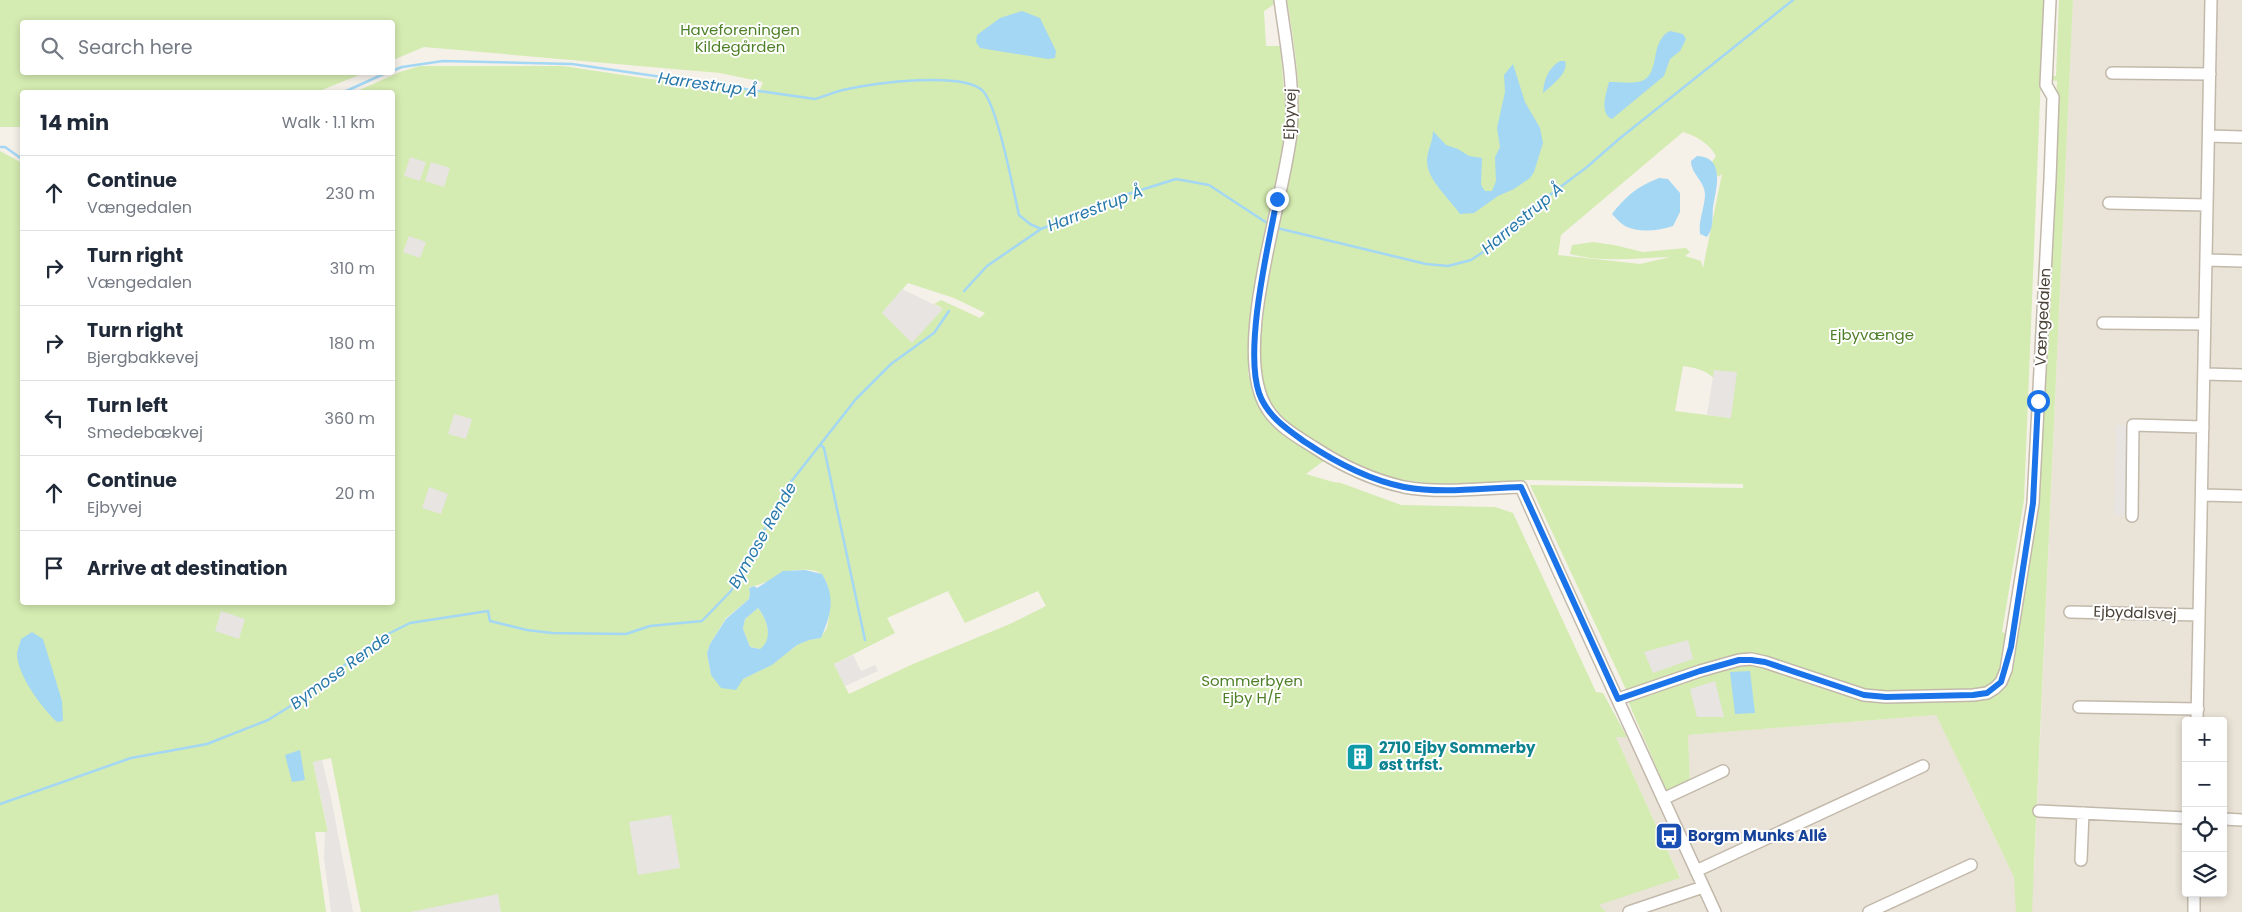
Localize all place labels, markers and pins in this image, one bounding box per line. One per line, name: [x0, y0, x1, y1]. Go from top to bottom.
place label: 2710 Ejby Sommerby øst trfst.: [1379, 737, 1536, 775]
building icon: 2710 Ejby Sommerby øst trfst.: [1345, 742, 1375, 772]
bus stop icon: Borgm Munks Allé: [1654, 821, 1684, 851]
place label: Borgm Munks Allé: [1688, 825, 1827, 846]

